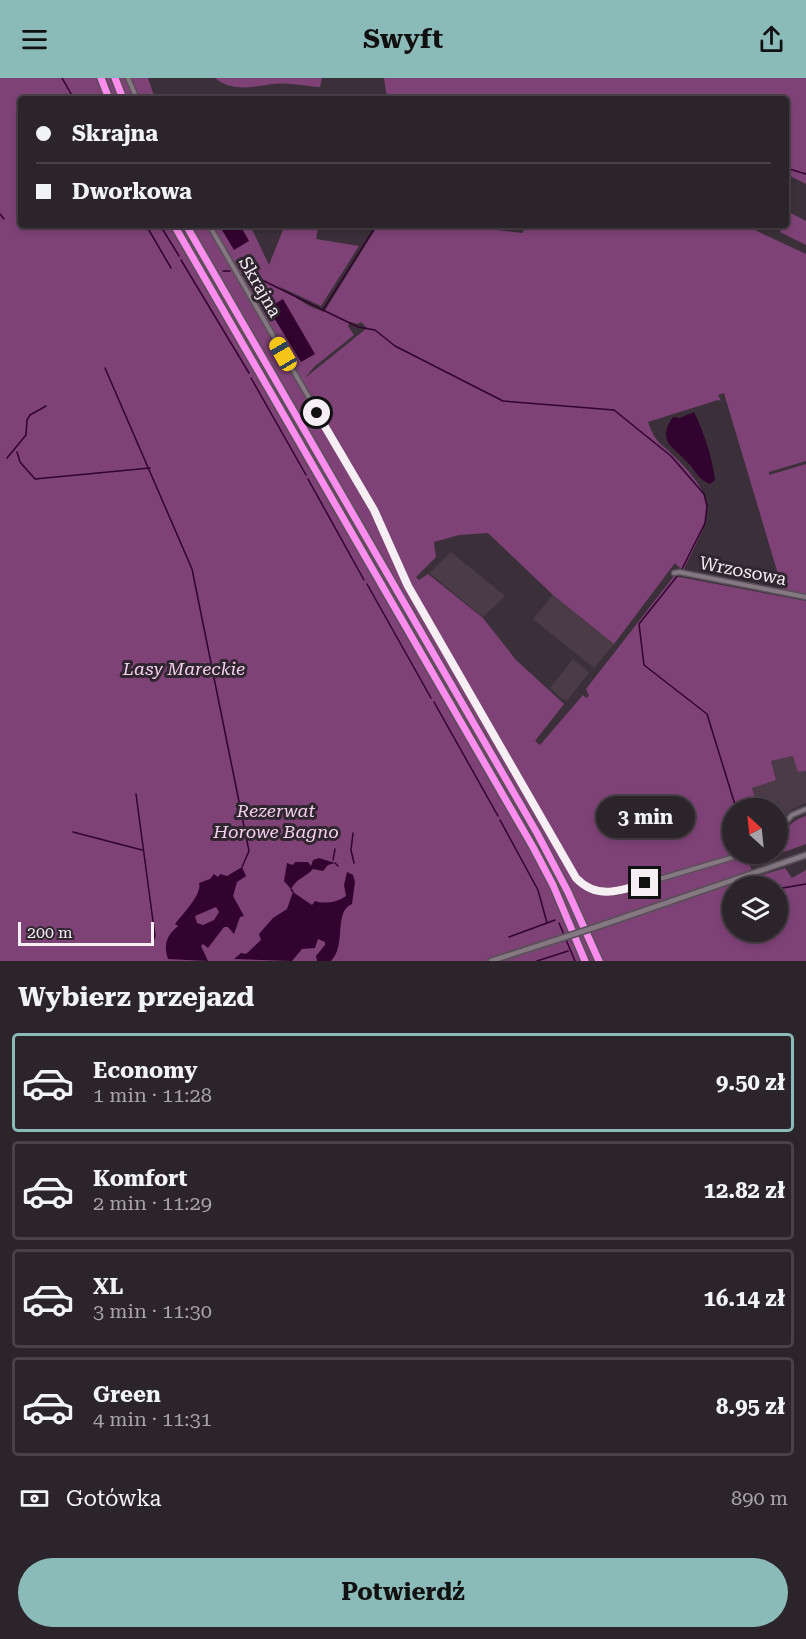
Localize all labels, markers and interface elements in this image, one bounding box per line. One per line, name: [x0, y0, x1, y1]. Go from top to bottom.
icon: menu: [18, 23, 51, 56]
text: Swyft: [363, 23, 443, 55]
icon: share: [755, 23, 788, 56]
text: Skrajna: [72, 121, 158, 146]
text: Dworkowa: [72, 179, 192, 204]
street label: Skrajna: [235, 253, 286, 321]
car: [266, 334, 300, 374]
route start: [303, 399, 330, 426]
street label: Wrzosowa: [698, 552, 789, 589]
park label: Lasy Mareckie: [122, 658, 245, 679]
callout: 3 min: [596, 796, 694, 838]
north arrow: [722, 798, 788, 864]
map controls: [722, 798, 788, 942]
park label: Rezerwat Horowe Bagno: [212, 800, 339, 842]
text: 3 min: [618, 805, 673, 829]
route end: [631, 869, 658, 896]
button: layers: [722, 876, 788, 942]
scale bar: [18, 919, 154, 947]
text: 200 m: [27, 923, 73, 942]
text: Wybierz przejazd: [18, 981, 254, 1013]
icon: car: [21, 1056, 75, 1110]
text: Economy: [93, 1058, 197, 1083]
text: 9.50 zł: [716, 1070, 785, 1095]
text: 1 min · 11:28: [93, 1083, 212, 1107]
icon: car: [21, 1164, 75, 1218]
text: Komfort: [93, 1166, 188, 1191]
text: 12.82 zł: [704, 1178, 785, 1203]
text: 2 min · 11:29: [93, 1191, 212, 1215]
icon: car: [21, 1272, 75, 1326]
text: XL: [93, 1274, 123, 1299]
text: 16.14 zł: [704, 1286, 785, 1311]
text: 3 min · 11:30: [93, 1299, 212, 1323]
icon: car: [21, 1380, 75, 1434]
text: Green: [93, 1382, 161, 1407]
text: 8.95 zł: [716, 1394, 785, 1419]
text: 4 min · 11:31: [93, 1407, 212, 1431]
icon: cash: [18, 1482, 51, 1515]
text: Gotówka: [66, 1486, 161, 1511]
text: 890 m: [731, 1486, 788, 1510]
button: Potwierdź: [18, 1558, 788, 1627]

